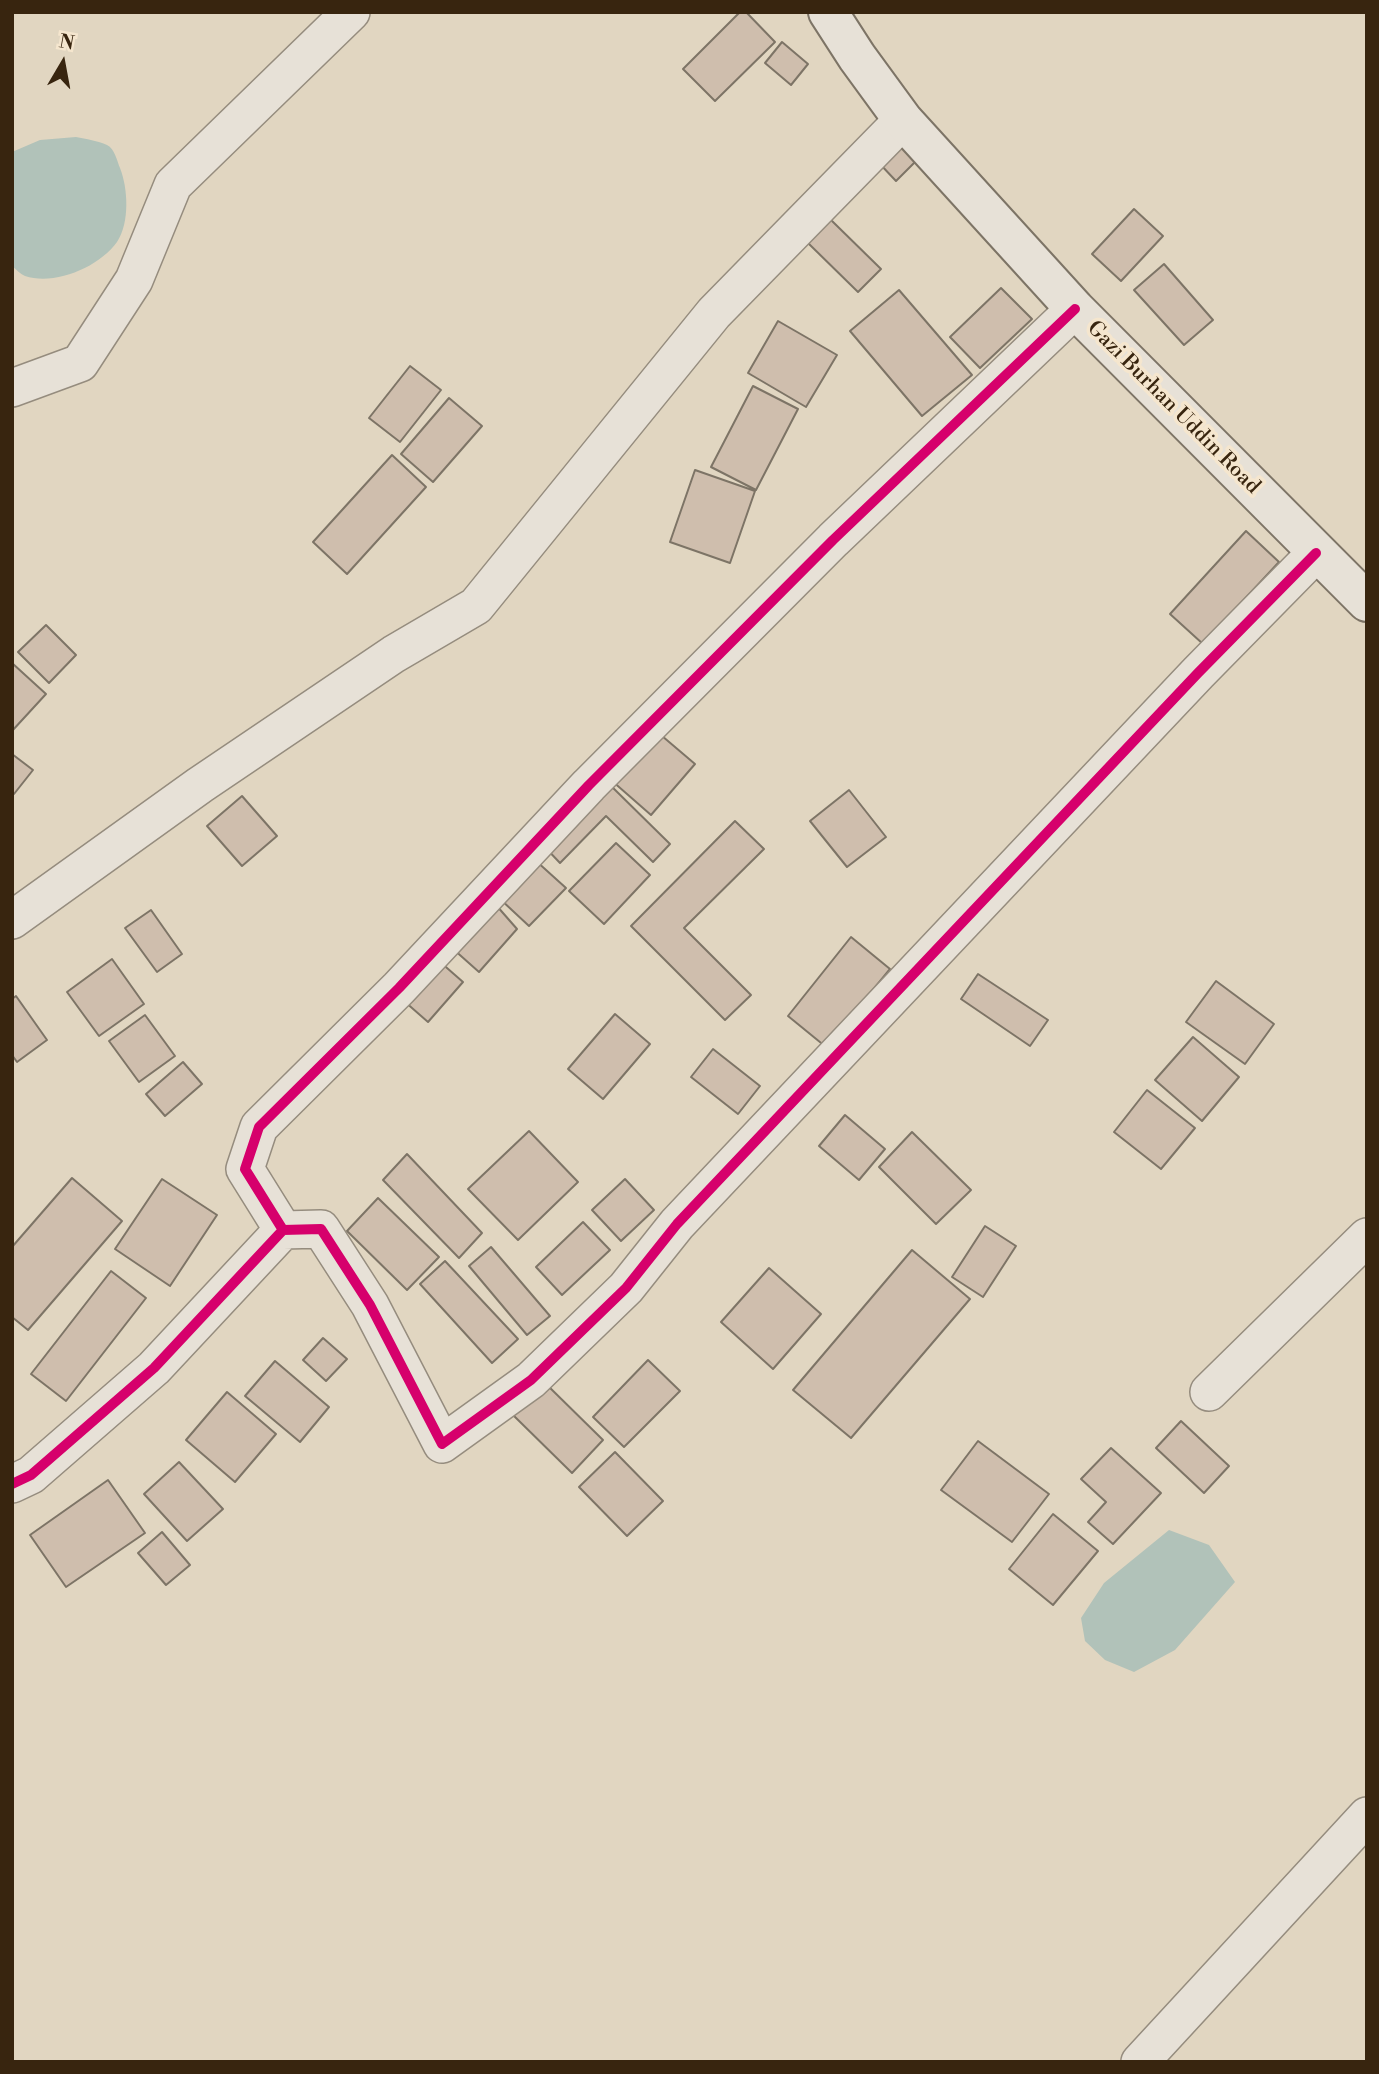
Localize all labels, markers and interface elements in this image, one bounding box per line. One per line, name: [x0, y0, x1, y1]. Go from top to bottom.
north arrow: [28, 28, 98, 98]
text: N: [57, 29, 76, 55]
street label: Gazi Burhan Uddin Road: [1081, 316, 1265, 500]

